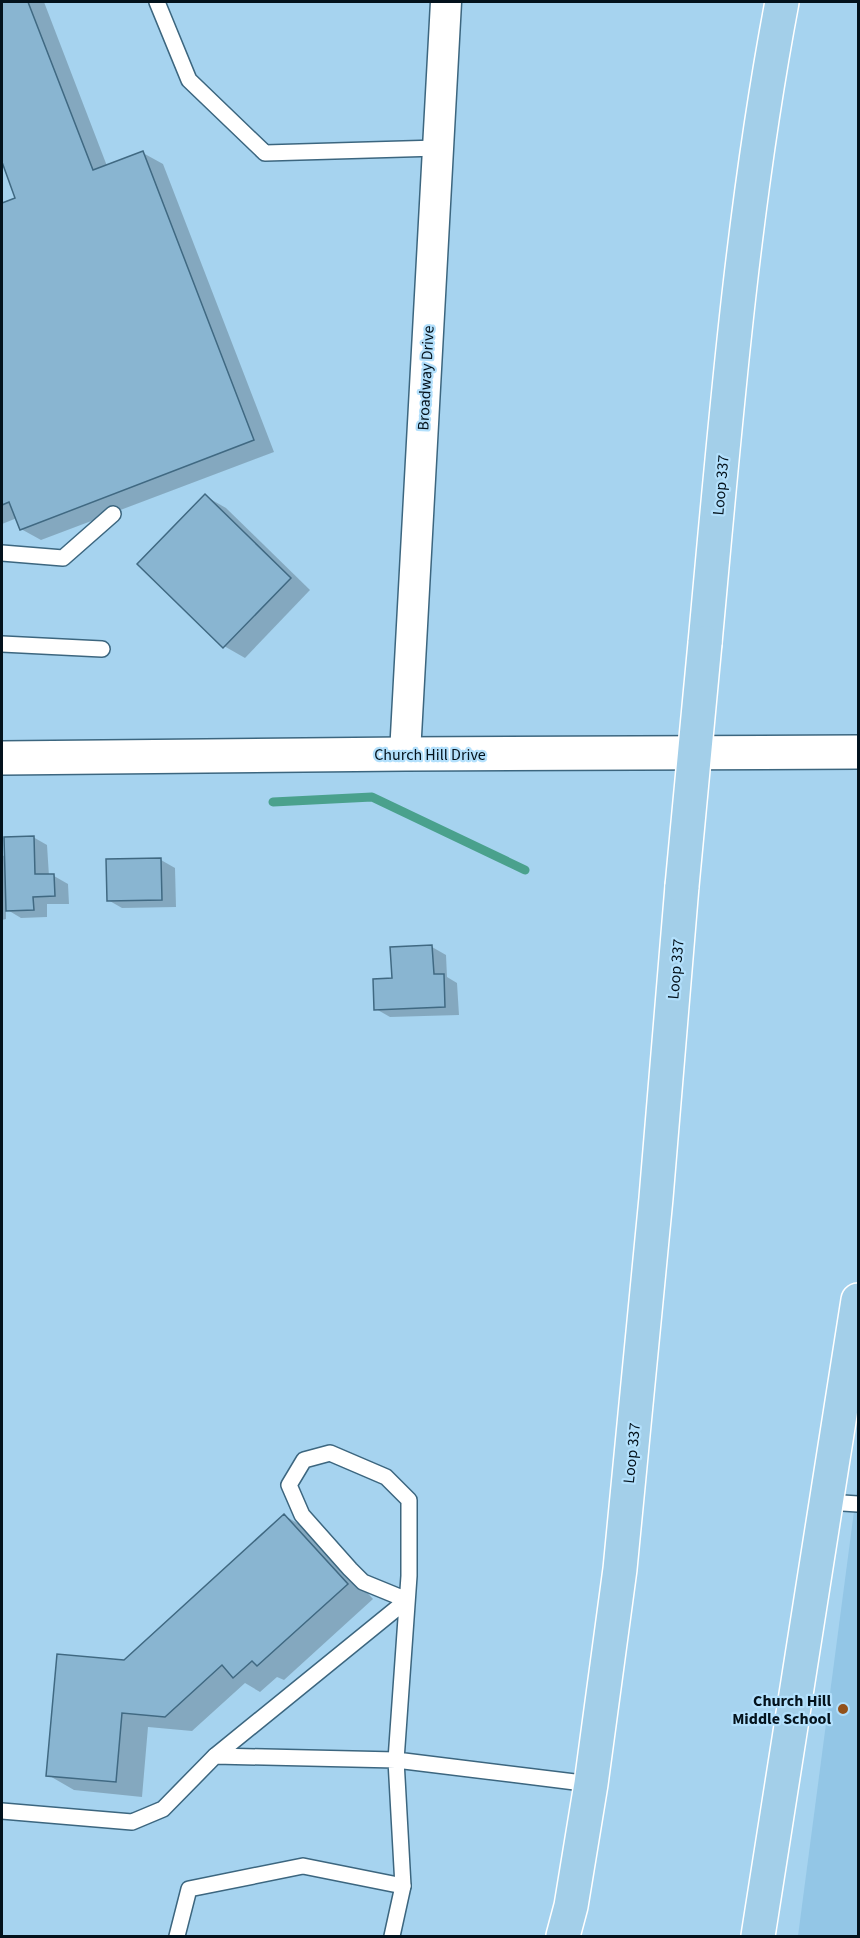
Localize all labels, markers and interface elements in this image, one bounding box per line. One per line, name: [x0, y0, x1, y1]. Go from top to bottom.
street label: Broadway Drive: [412, 325, 440, 431]
street label: Loop 337: [707, 454, 735, 516]
street label: Church Hill Drive: [374, 744, 486, 766]
street label: Loop 337: [662, 938, 690, 1000]
street label: Loop 337: [618, 1422, 646, 1485]
place label: Church Hill Middle School: [732, 1690, 831, 1730]
marker: Church Hill Middle School: [836, 1702, 850, 1716]

